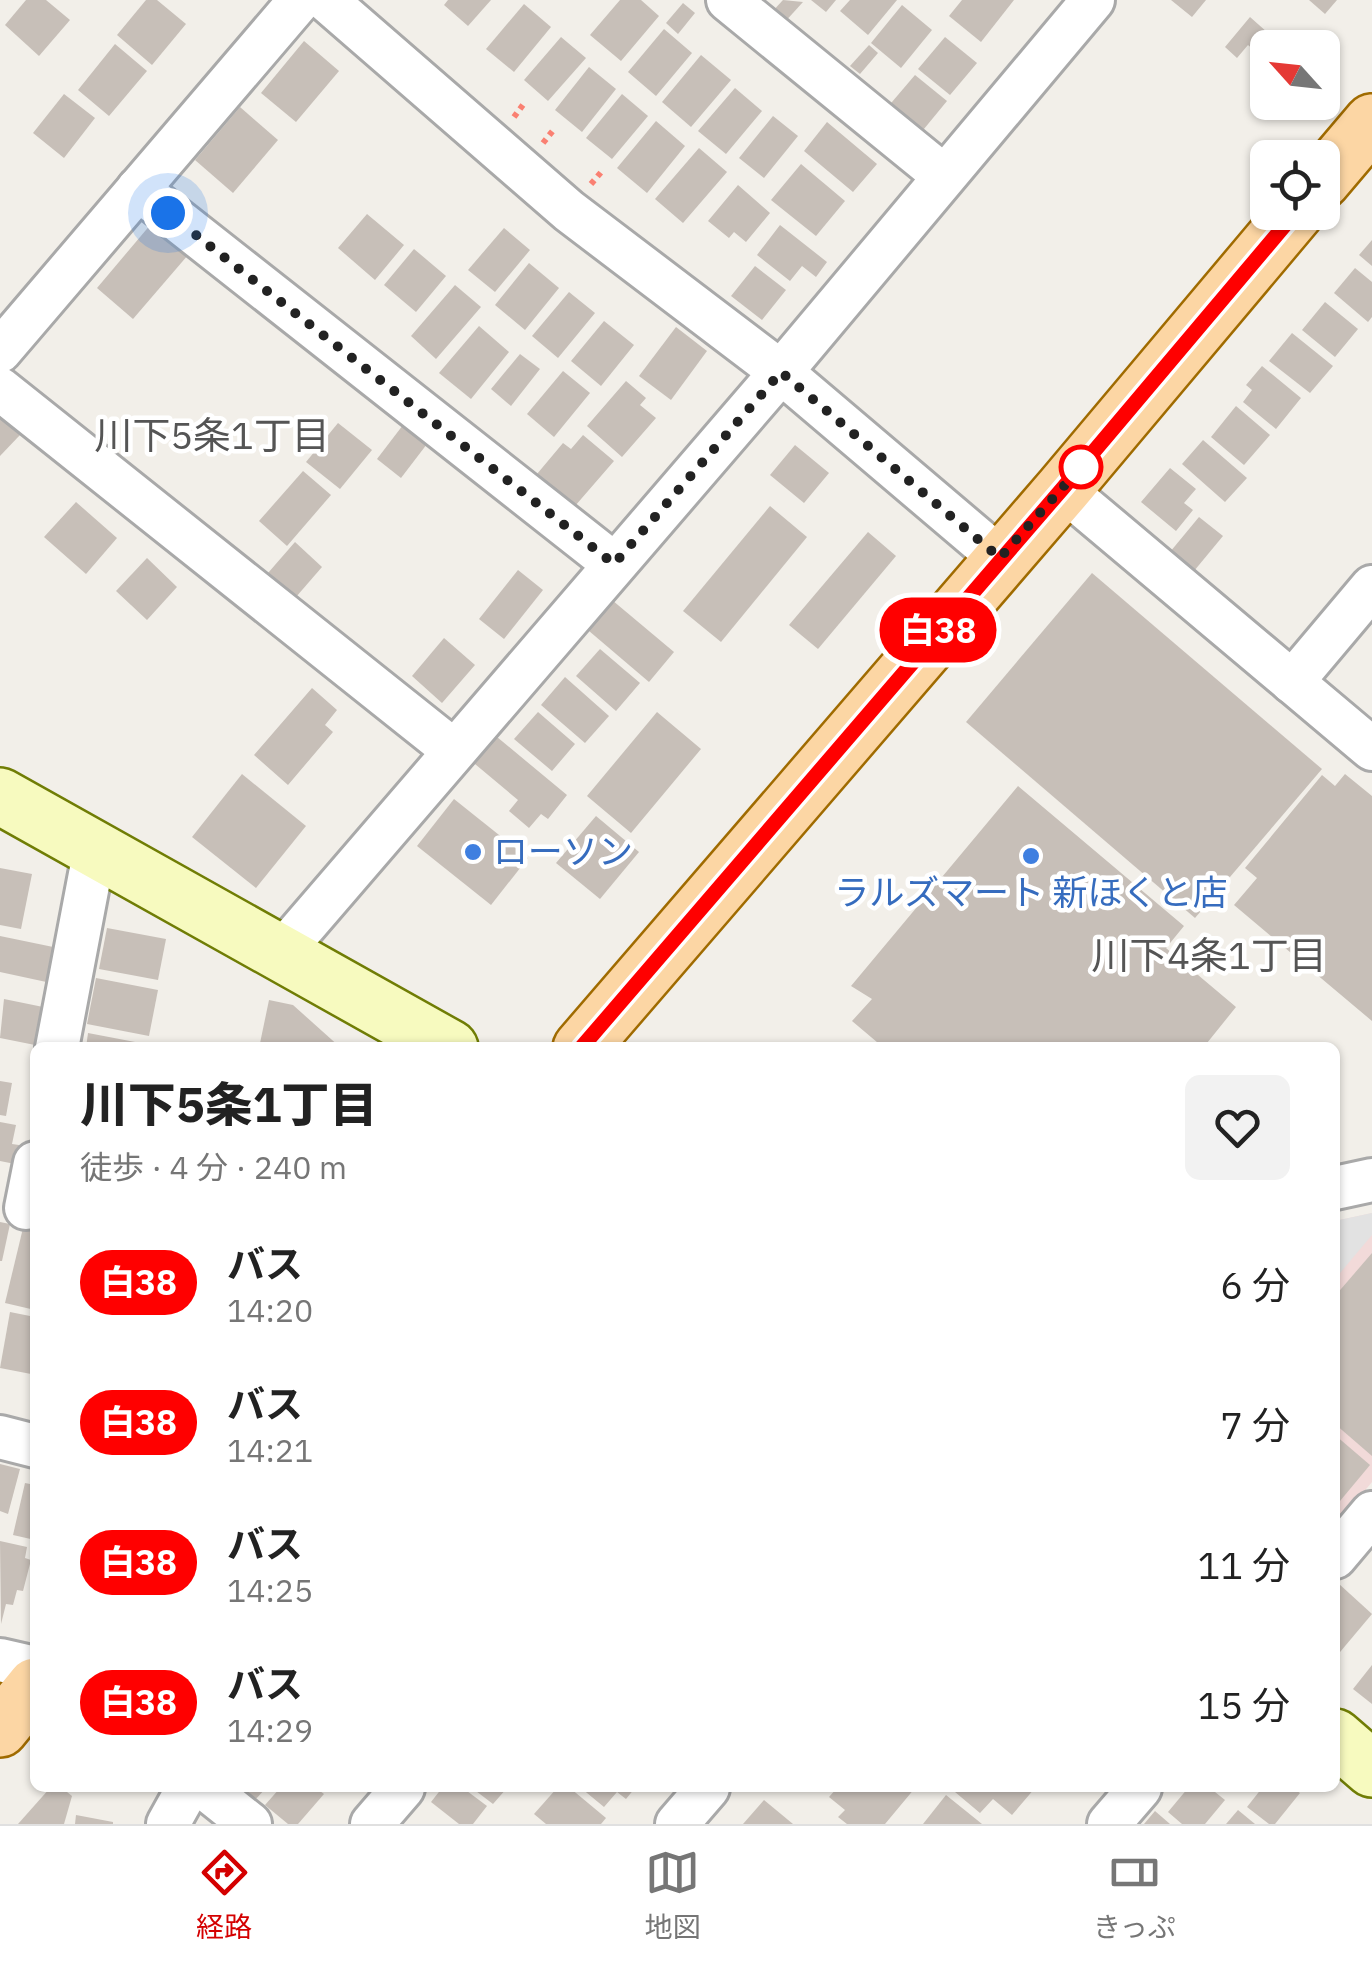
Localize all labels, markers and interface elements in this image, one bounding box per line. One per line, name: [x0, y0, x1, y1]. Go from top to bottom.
north arrow: [1250, 30, 1340, 120]
map controls: [1250, 30, 1340, 230]
button: locate: [1250, 140, 1340, 230]
your location: [143, 188, 193, 238]
district label: 川下5条1丁目: [94, 410, 330, 459]
unlabelled marker: [1060, 446, 1102, 488]
line badge: 白38: [880, 598, 996, 662]
text: 白38: [899, 607, 977, 653]
place label: ローソン: [493, 828, 633, 874]
marker: ローソン: [462, 841, 484, 863]
marker: ラルズマート 新ほくと店: [1020, 845, 1042, 867]
place label: ラルズマート 新ほくと店: [834, 869, 1228, 915]
district label: 川下4条1丁目: [1091, 930, 1327, 979]
text: 川下5条1丁目: [80, 1073, 378, 1135]
button: heart: [1185, 1075, 1290, 1180]
text: 徒歩 · 4 分 · 240 m: [80, 1146, 347, 1188]
text: バス: [227, 1239, 303, 1288]
text: 白38: [100, 1259, 177, 1305]
text: 6 分: [1220, 1260, 1290, 1309]
text: 14:20: [227, 1289, 313, 1331]
text: バス: [227, 1379, 303, 1428]
text: 白38: [100, 1399, 177, 1445]
text: 7 分: [1220, 1400, 1290, 1449]
text: 14:21: [227, 1429, 313, 1471]
text: バス: [227, 1519, 303, 1568]
text: 白38: [100, 1539, 177, 1585]
text: 11 分: [1197, 1540, 1290, 1589]
text: 14:25: [227, 1569, 313, 1611]
text: バス: [227, 1659, 303, 1708]
text: 白38: [100, 1679, 177, 1725]
text: 15 分: [1197, 1680, 1290, 1729]
text: 14:29: [227, 1709, 313, 1751]
tab: 経路: [196, 1845, 252, 1945]
tab: 地図: [645, 1845, 701, 1945]
tab: きっぷ: [1093, 1845, 1176, 1945]

